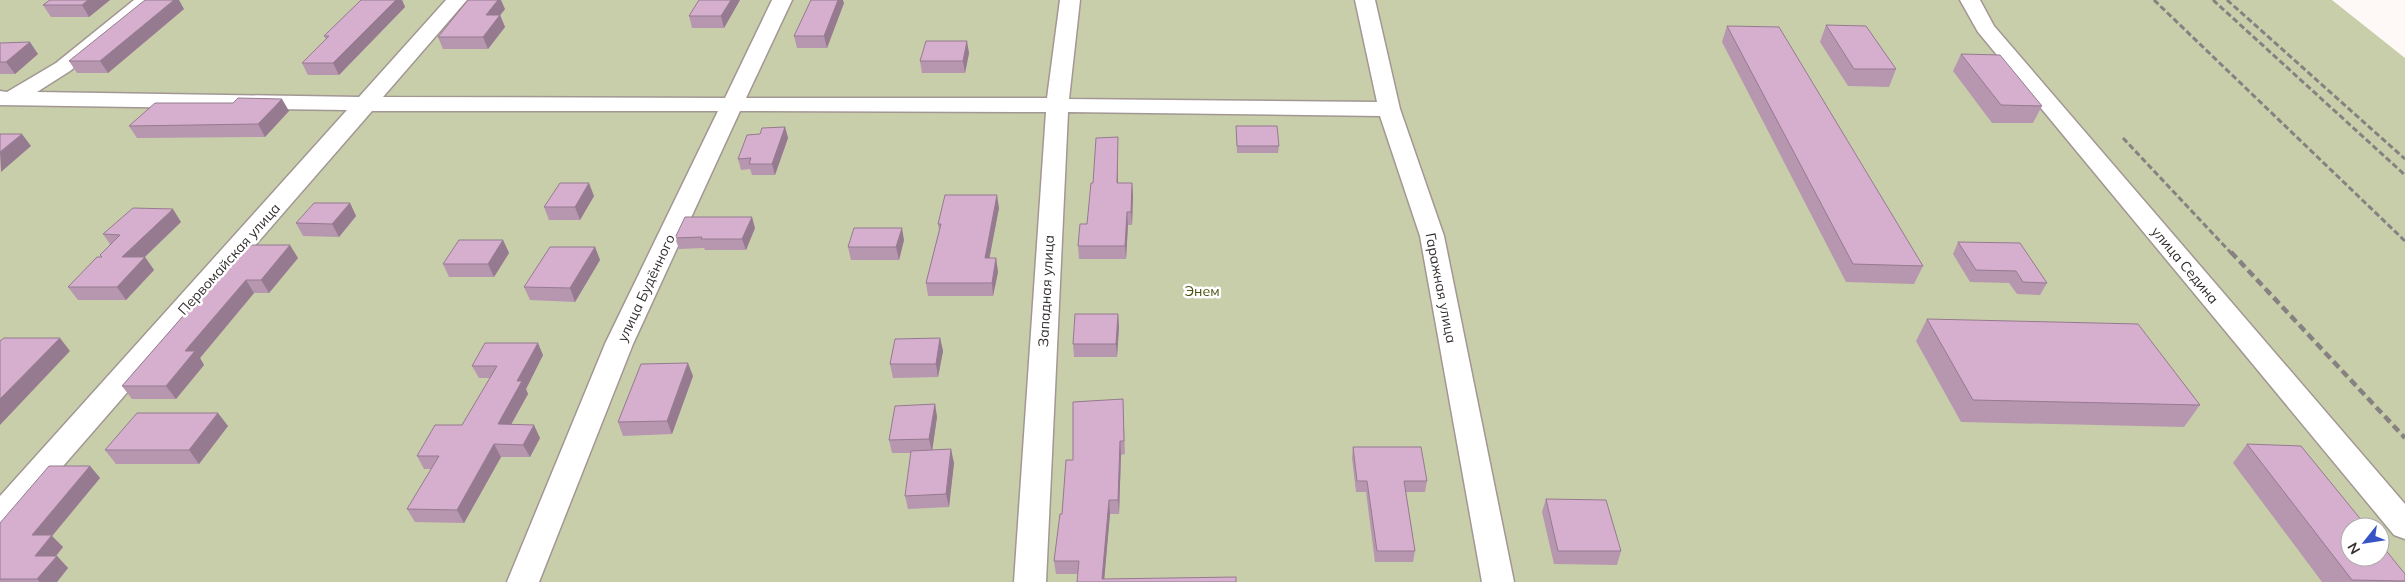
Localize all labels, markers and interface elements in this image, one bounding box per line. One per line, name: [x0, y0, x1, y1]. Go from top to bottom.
street label: Первомайская улица: [174, 199, 284, 319]
street label: улица Седина: [2147, 223, 2223, 307]
street label: улица Будённого: [613, 231, 679, 345]
street label: Гаражная улица: [1421, 231, 1461, 345]
street label: Западная улица: [1034, 235, 1058, 347]
park label: Энем: [1184, 282, 1220, 300]
north arrow: [2340, 517, 2390, 567]
text: N: [2343, 539, 2364, 558]

